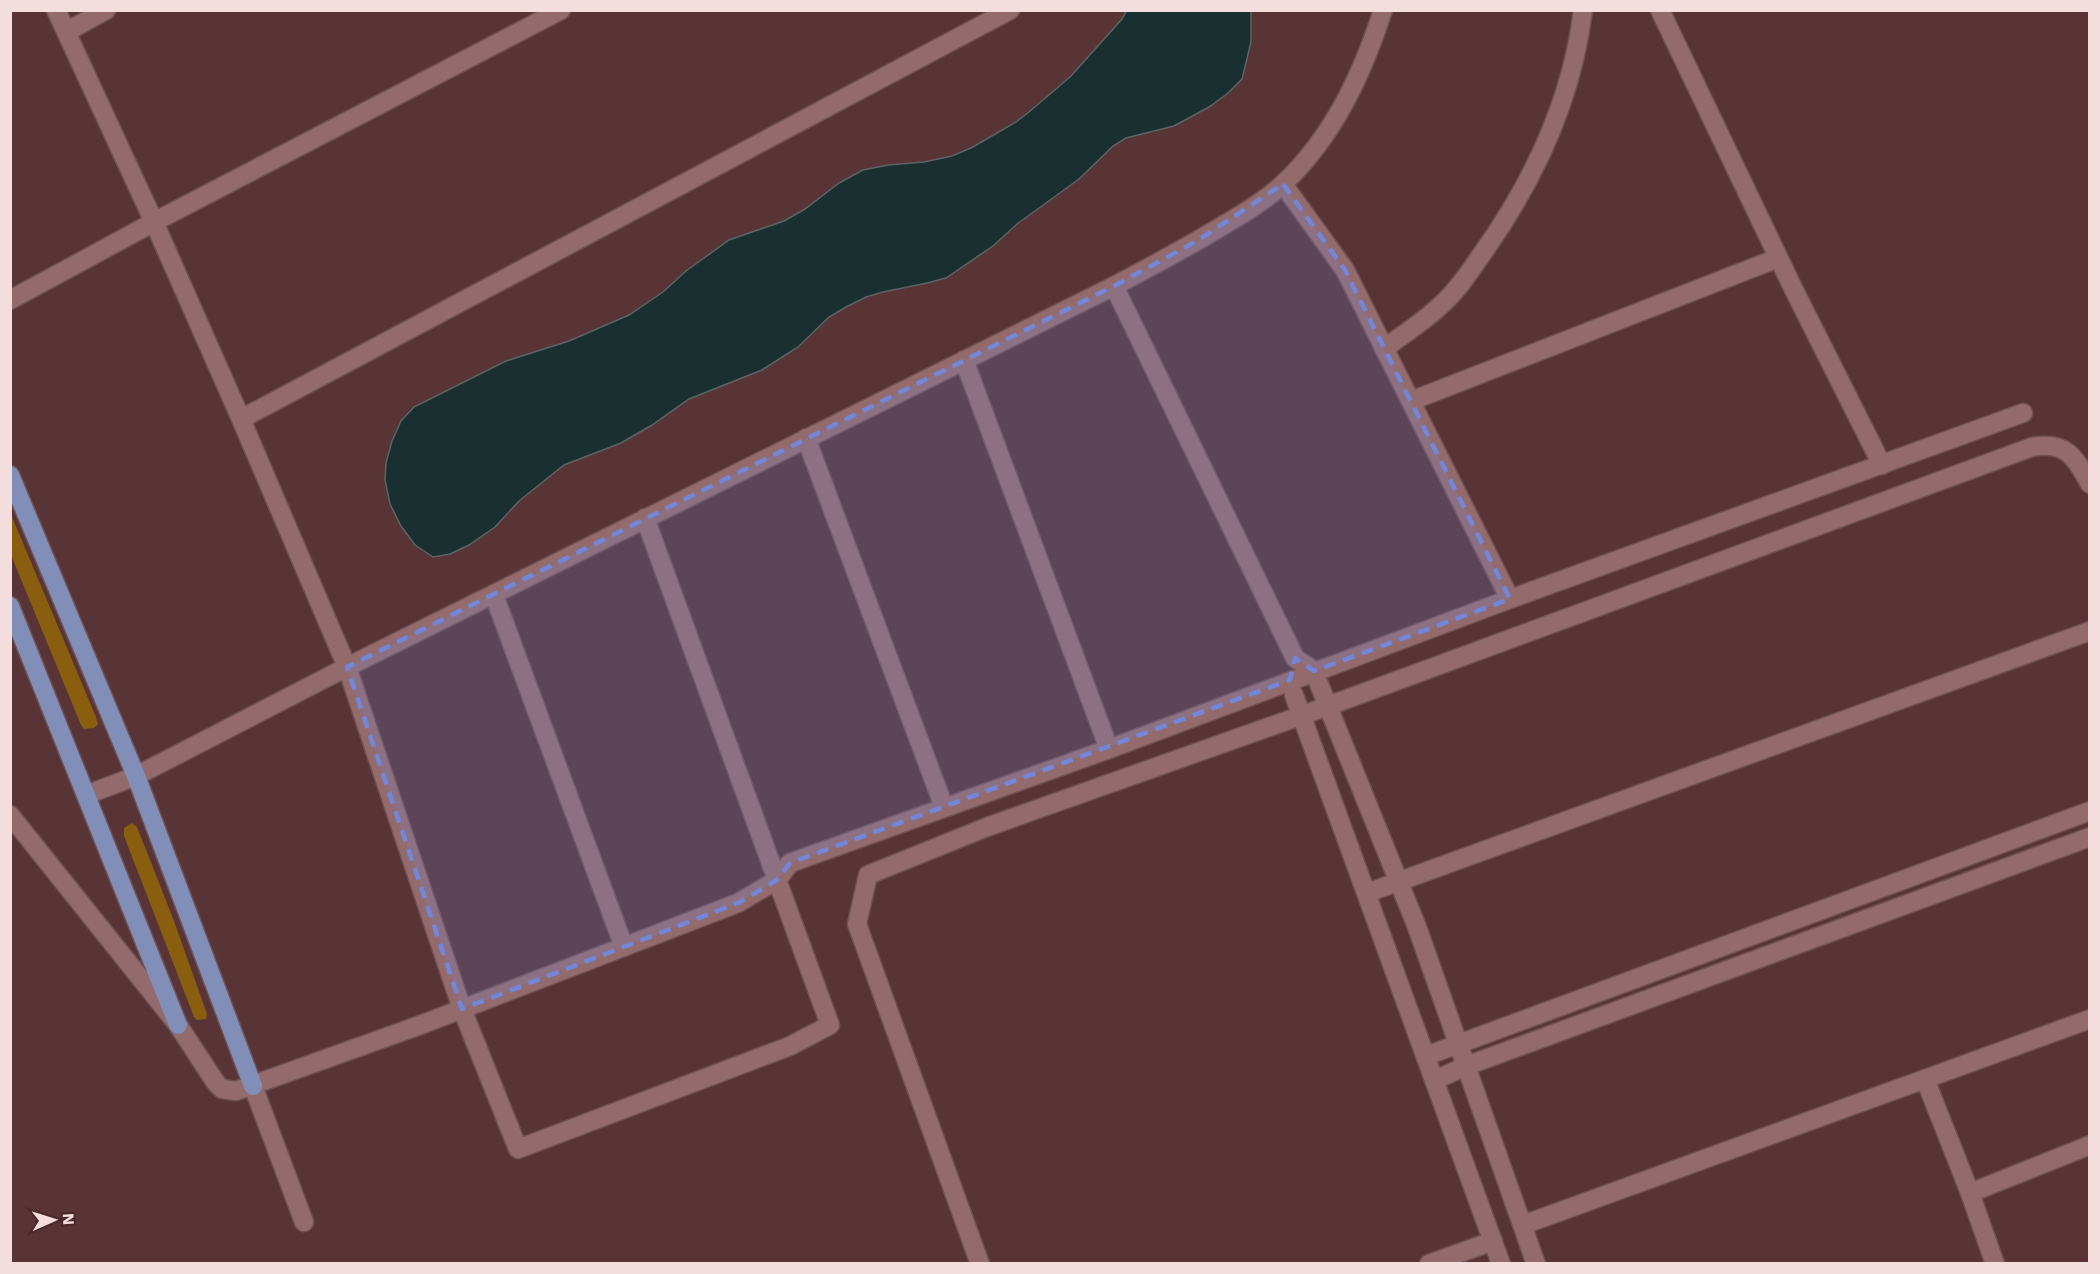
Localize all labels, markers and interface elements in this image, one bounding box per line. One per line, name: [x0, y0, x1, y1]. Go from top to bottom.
north arrow: [24, 1190, 84, 1250]
text: N: [59, 1213, 78, 1226]

